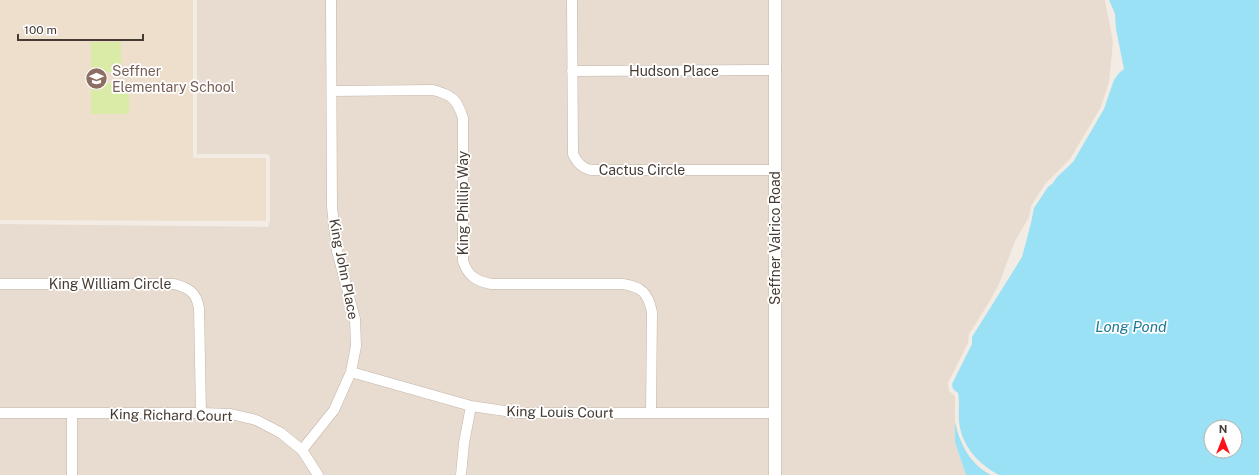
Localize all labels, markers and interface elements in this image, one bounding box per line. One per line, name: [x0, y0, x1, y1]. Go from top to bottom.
scale bar: [18, 16, 143, 42]
text: 100 m: [24, 23, 57, 37]
place label: Seffner Elementary School: [112, 63, 235, 95]
street label: Hudson Place: [629, 63, 719, 79]
school or university icon: Seffner Elementary School: [83, 66, 109, 92]
street label: King Phillip Way: [455, 150, 471, 255]
street label: Cactus Circle: [599, 162, 685, 178]
street label: Seffner Valrico Road: [767, 171, 783, 305]
street label: King John Place: [326, 217, 362, 321]
street label: King William Circle: [49, 276, 171, 292]
water label: Long Pond: [1095, 318, 1167, 335]
street label: King Louis Court: [506, 403, 614, 421]
street label: King Richard Court: [109, 406, 233, 424]
north arrow: [1203, 419, 1243, 459]
text: N: [1219, 423, 1227, 435]

